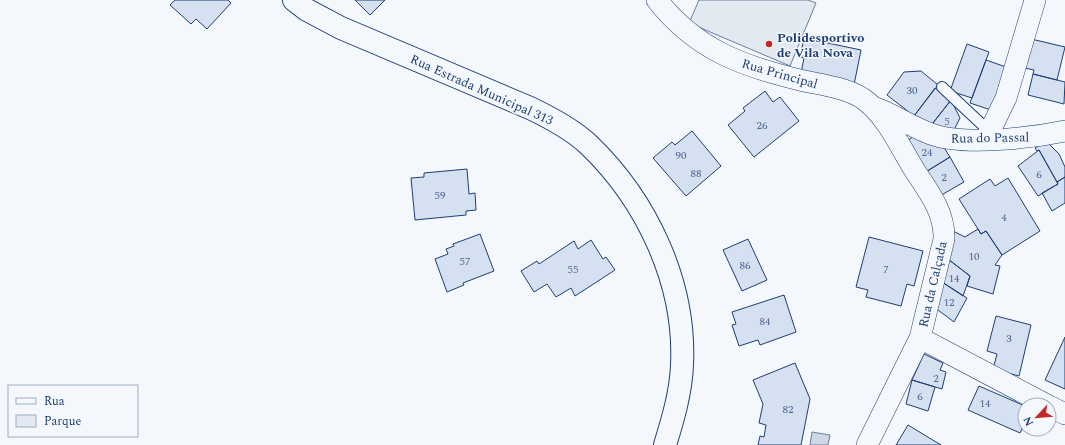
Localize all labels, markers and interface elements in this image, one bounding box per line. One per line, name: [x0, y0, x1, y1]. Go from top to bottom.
place label: Polidesportivo de Vila Nova: [777, 28, 864, 63]
marker: Polidesportivo de Vila Nova: [764, 39, 774, 49]
street label: Rua Estrada Municipal 313: [407, 49, 557, 131]
street label: Rua Principal: [739, 54, 820, 94]
house number: 30: [907, 82, 918, 99]
house number: 5: [944, 113, 950, 130]
house number: 26: [757, 117, 768, 134]
street label: Rua do Passal: [951, 127, 1030, 149]
house number: 24: [922, 144, 933, 161]
house number: 90: [676, 147, 687, 164]
house number: 88: [691, 165, 702, 182]
house number: 6: [1036, 166, 1042, 183]
house number: 2: [941, 169, 947, 186]
house number: 59: [435, 187, 446, 204]
house number: 4: [1001, 209, 1007, 226]
street label: Rua da Calçada: [913, 238, 953, 329]
house number: 10: [969, 248, 980, 265]
house number: 57: [460, 253, 471, 270]
house number: 86: [740, 257, 751, 274]
house number: 55: [568, 261, 579, 278]
house number: 7: [883, 261, 889, 278]
house number: 14: [949, 270, 960, 287]
house number: 12: [944, 294, 955, 311]
house number: 84: [760, 313, 771, 330]
house number: 3: [1006, 330, 1012, 347]
house number: 2: [933, 370, 939, 387]
legend: [8, 385, 138, 437]
house number: 6: [917, 388, 923, 405]
text: Rua: [44, 392, 65, 411]
house number: 14: [980, 395, 991, 412]
north arrow: [1017, 397, 1057, 437]
house number: 82: [783, 401, 794, 418]
text: Parque: [44, 412, 81, 431]
text: N: [1019, 413, 1038, 429]

